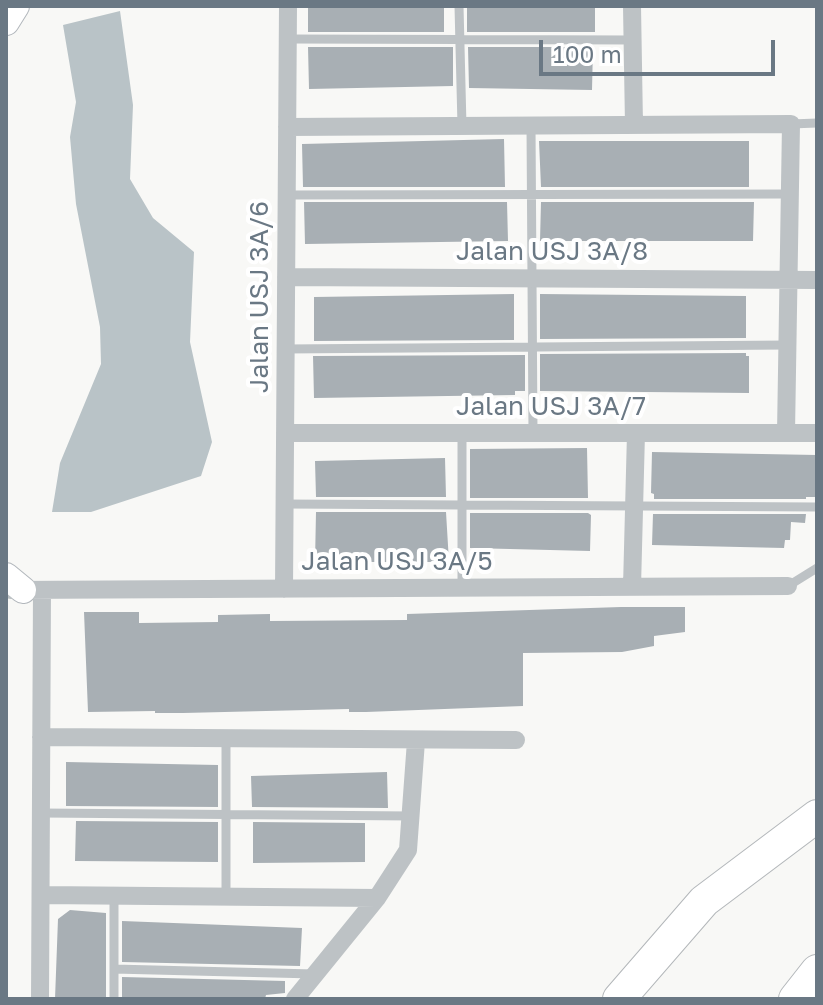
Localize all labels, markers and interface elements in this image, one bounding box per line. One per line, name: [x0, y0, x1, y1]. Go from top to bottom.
scale bar: [543, 24, 779, 74]
text: 100 m: [553, 39, 622, 68]
street label: Jalan USJ 3A/6: [244, 201, 276, 393]
street label: Jalan USJ 3A/8: [456, 236, 648, 268]
street label: Jalan USJ 3A/7: [456, 391, 646, 423]
street label: Jalan USJ 3A/5: [301, 546, 493, 578]

